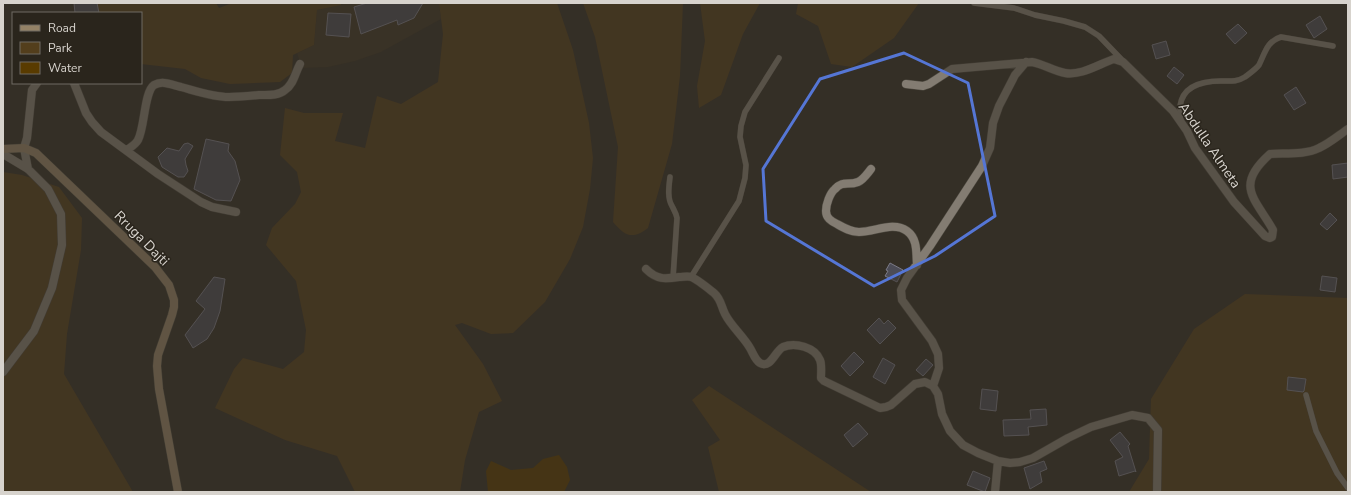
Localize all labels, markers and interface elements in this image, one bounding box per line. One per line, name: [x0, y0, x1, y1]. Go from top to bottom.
legend: [12, 12, 142, 84]
text: Road: [48, 20, 76, 36]
text: Park: [48, 40, 73, 56]
text: Water: [48, 60, 82, 76]
street label: Abdulla Almeta: [1174, 99, 1245, 192]
street label: Rruga Dajti: [110, 207, 173, 270]

